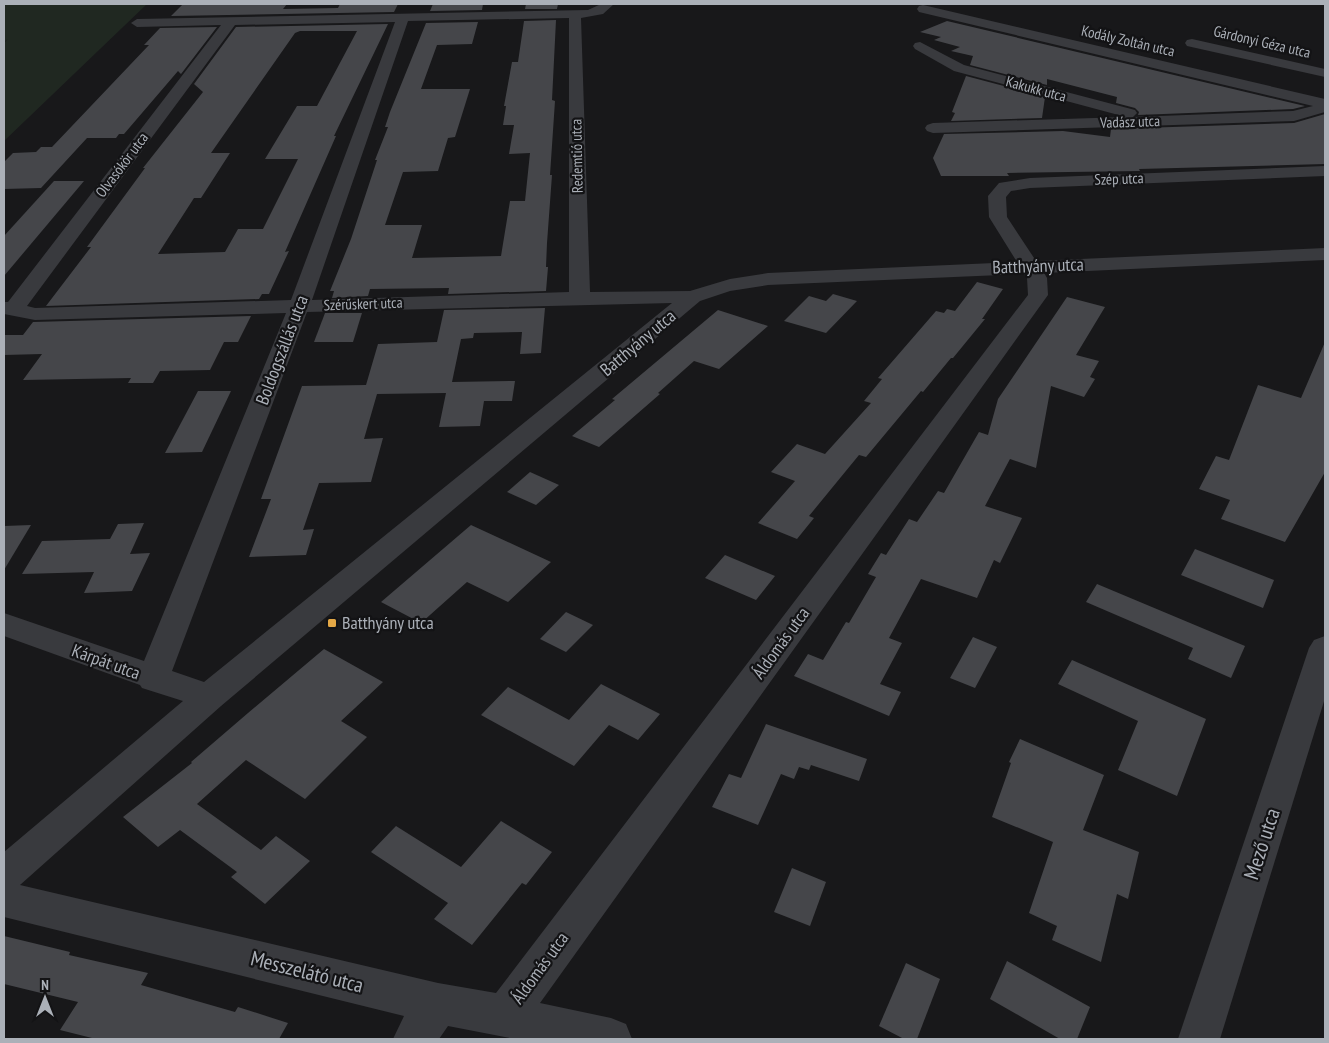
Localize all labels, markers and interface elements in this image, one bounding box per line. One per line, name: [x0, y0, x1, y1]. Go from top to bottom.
street label: Kodály Zoltán utca: [1080, 21, 1177, 60]
street label: Gárdonyi Géza utca: [1212, 21, 1312, 62]
street label: Kakukk utca: [1004, 71, 1068, 106]
street label: Vadász utca: [1099, 111, 1160, 132]
street label: Redemtió utca: [566, 119, 587, 193]
street label: Olvasókör utca: [91, 128, 152, 201]
street label: Szép utca: [1094, 168, 1144, 189]
street label: Batthyány utca: [992, 252, 1084, 279]
street label: Boldogszállás utca: [250, 292, 313, 408]
street label: Szérűskert utca: [323, 293, 403, 314]
street label: Batthyány utca: [595, 304, 680, 381]
street label: Áldomás utca: [747, 602, 814, 683]
place label: Batthyány utca: [342, 611, 434, 634]
marker: Batthyány utca: [326, 617, 338, 629]
street label: Kárpát utca: [69, 639, 143, 684]
street label: Mező utca: [1237, 805, 1286, 883]
street label: Áldomás utca: [506, 927, 573, 1008]
street label: Messzelátó utca: [248, 944, 366, 999]
north arrow: [20, 973, 70, 1023]
text: N: [41, 976, 49, 994]

